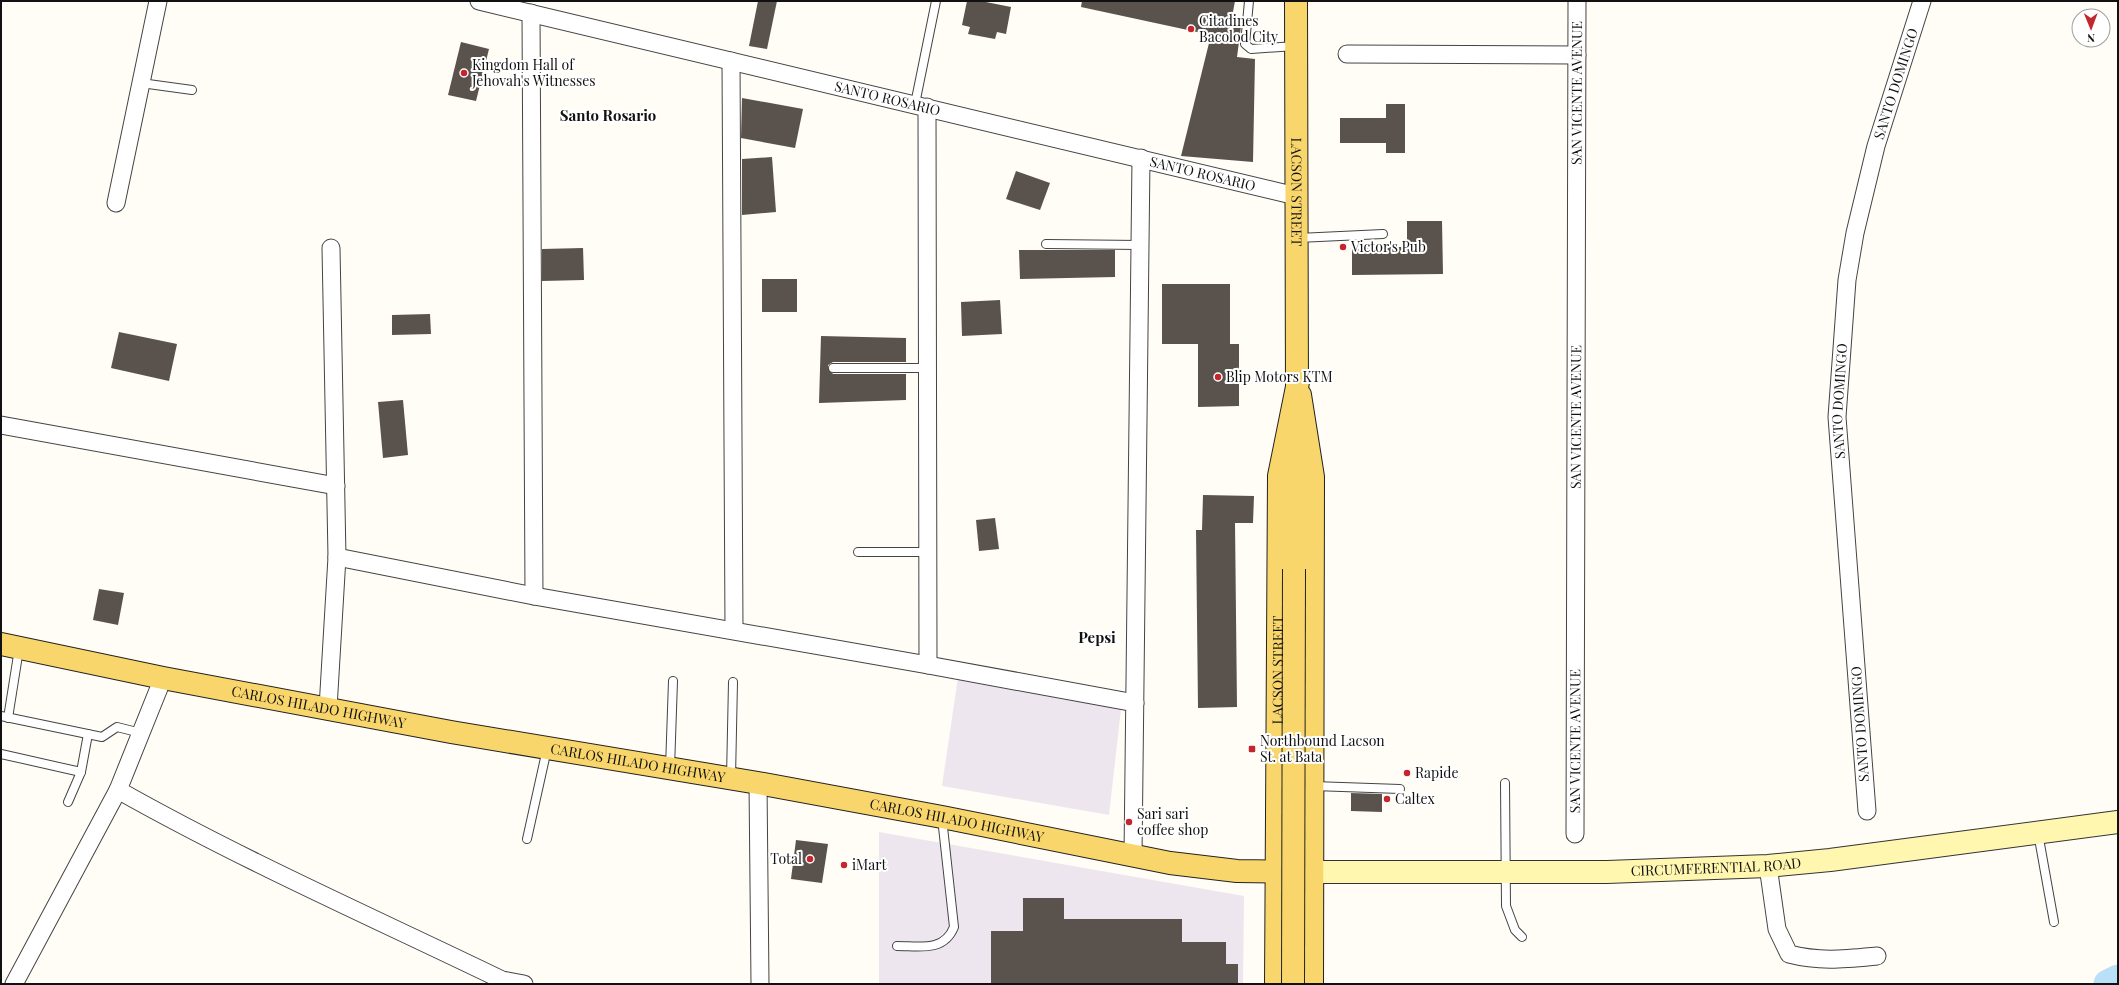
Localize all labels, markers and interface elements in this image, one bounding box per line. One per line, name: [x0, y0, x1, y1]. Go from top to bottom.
north arrow: [2071, 8, 2111, 48]
place label: Citadines Bacolod City: [1199, 11, 1278, 46]
street label: SAN VICENTE AVENUE: [1567, 21, 1586, 165]
marker: Citadines Bacolod City: [1186, 24, 1196, 34]
street label: SANTO DOMINGO: [1869, 25, 1922, 142]
text: N: [2087, 31, 2095, 46]
place label: Kingdom Hall of Jehovah's Witnesses: [471, 55, 596, 90]
marker: Kingdom Hall of Jehovah's Witnesses: [459, 68, 469, 78]
street label: SANTO ROSARIO: [833, 76, 942, 120]
district label: Santo Rosario: [560, 105, 656, 125]
street label: LACSON STREET: [1287, 138, 1307, 247]
street label: SANTO ROSARIO: [1148, 151, 1258, 195]
place label: Victor's Pub: [1350, 237, 1426, 256]
marker: Victor's Pub: [1338, 242, 1348, 252]
street label: SANTO DOMINGO: [1827, 343, 1851, 460]
street label: SAN VICENTE AVENUE: [1566, 345, 1585, 489]
place label: Blip Motors KTM: [1226, 367, 1333, 386]
marker: Blip Motors KTM: [1213, 372, 1223, 382]
street label: LACSON STREET: [1268, 615, 1287, 725]
district label: Pepsi: [1078, 627, 1116, 647]
street label: SANTO DOMINGO: [1846, 666, 1873, 782]
street label: SAN VICENTE AVENUE: [1565, 669, 1584, 813]
street label: CARLOS HILADO HIGHWAY: [230, 681, 408, 732]
place label: Northbound Lacson St. at Bata: [1260, 731, 1385, 766]
street label: CARLOS HILADO HIGHWAY: [549, 739, 728, 787]
marker: Northbound Lacson St. at Bata: [1247, 744, 1257, 754]
place label: Rapide: [1415, 763, 1459, 782]
marker: Rapide: [1402, 768, 1412, 778]
place label: Caltex: [1395, 789, 1435, 808]
street label: CARLOS HILADO HIGHWAY: [868, 794, 1046, 846]
marker: Caltex: [1382, 794, 1392, 804]
place label: Sari sari coffee shop: [1137, 804, 1208, 839]
marker: Sari sari coffee shop: [1124, 817, 1134, 827]
place label: Total: [770, 849, 802, 868]
street label: CIRCUMFERENTIAL ROAD: [1630, 853, 1802, 880]
marker: Total: [805, 854, 815, 864]
place label: iMart: [852, 855, 887, 874]
marker: iMart: [839, 860, 849, 870]

